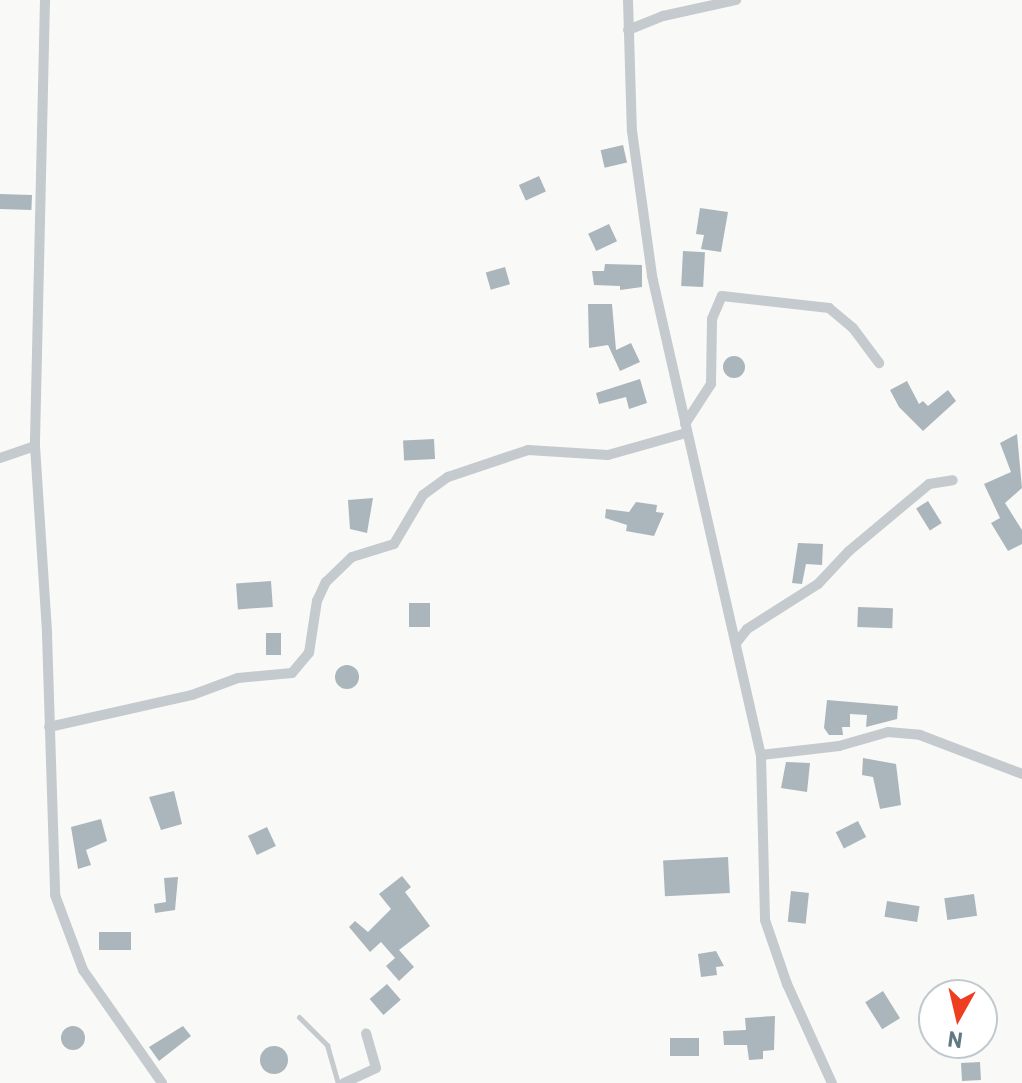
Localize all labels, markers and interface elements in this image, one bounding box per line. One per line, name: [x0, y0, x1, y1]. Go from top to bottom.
north arrow: [918, 979, 998, 1059]
text: N: [946, 1027, 964, 1055]

